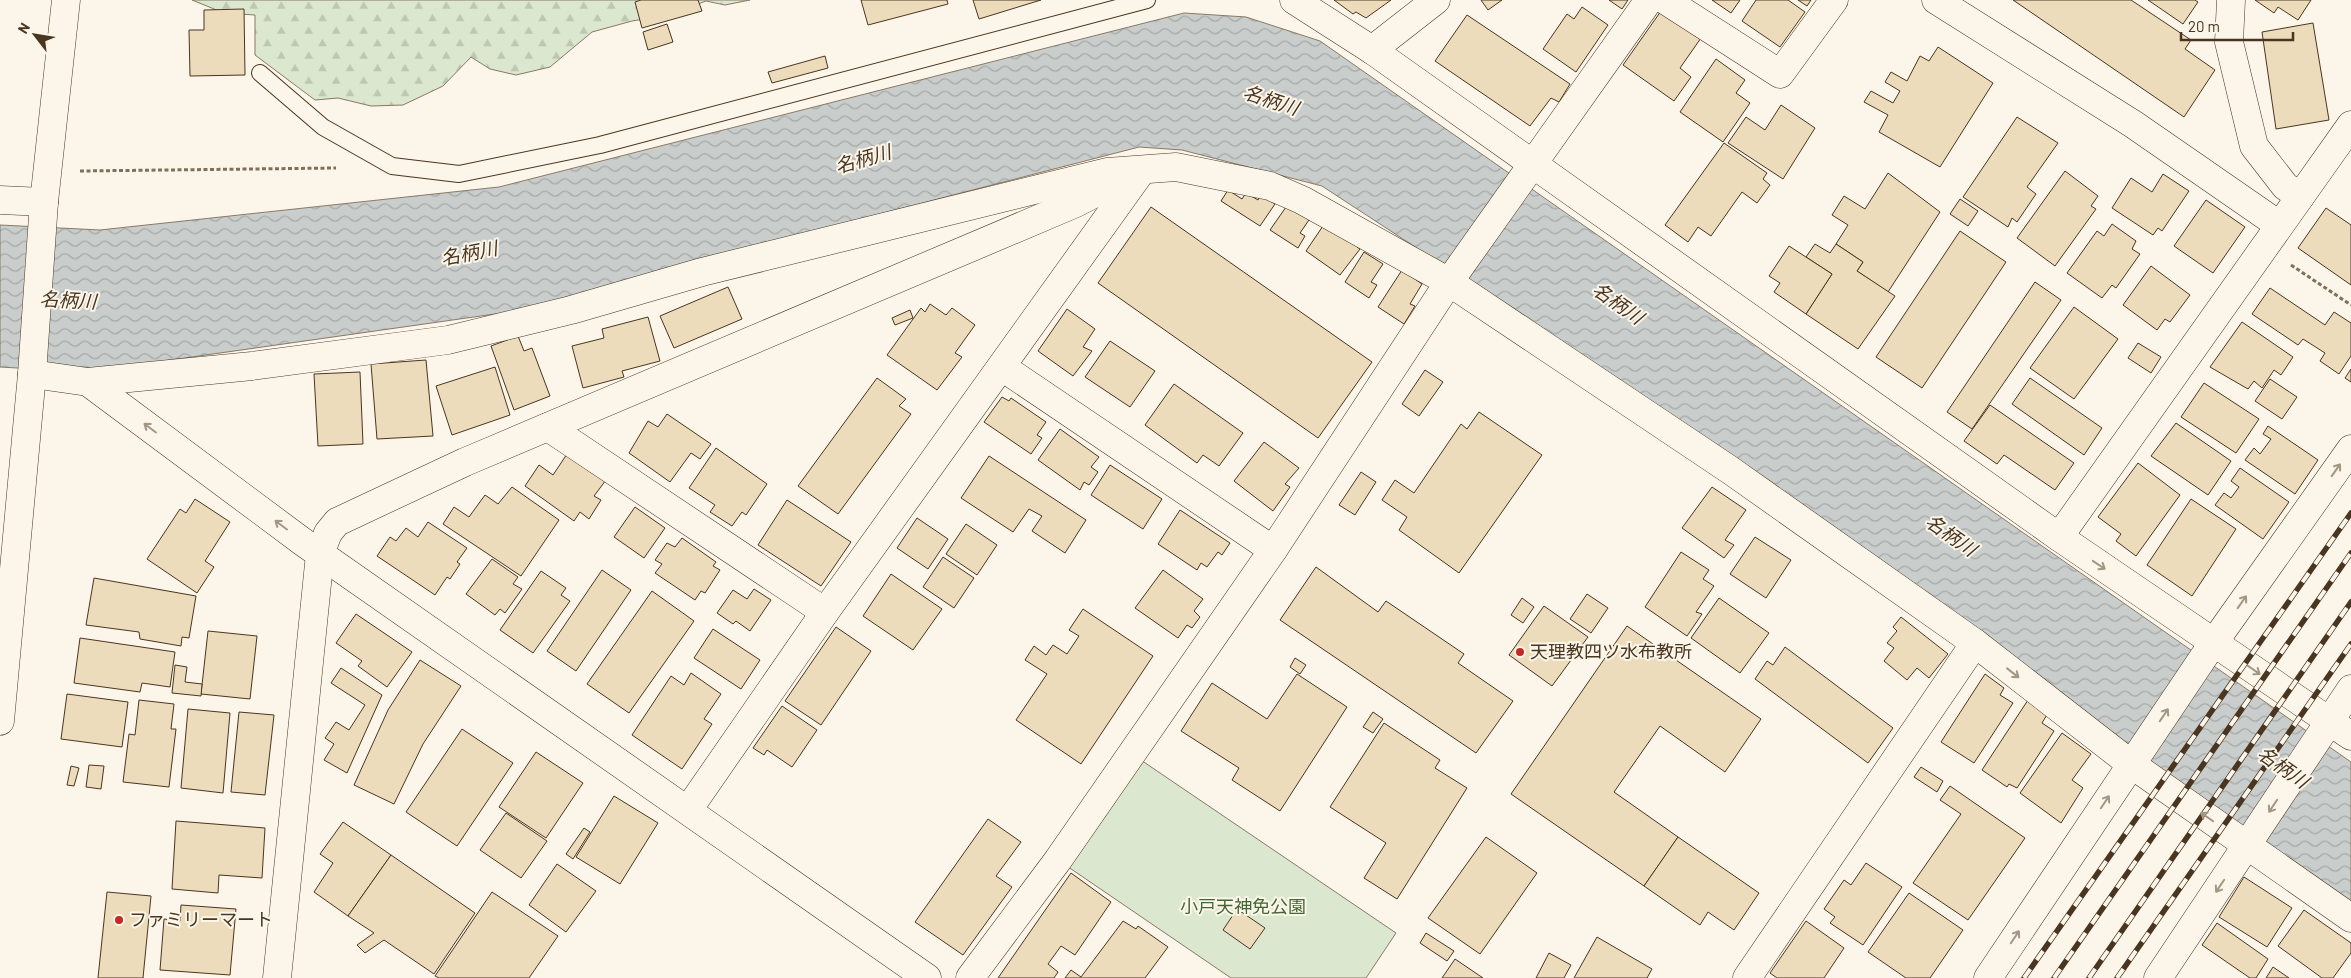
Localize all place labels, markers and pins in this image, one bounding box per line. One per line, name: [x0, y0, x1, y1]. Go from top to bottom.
place label: 天理教四ツ水布教所: [1530, 640, 1692, 662]
marker: 天理教四ツ水布教所: [1514, 646, 1526, 658]
place label: ファミリーマート: [129, 908, 273, 930]
marker: ファミリーマート: [113, 914, 125, 926]

